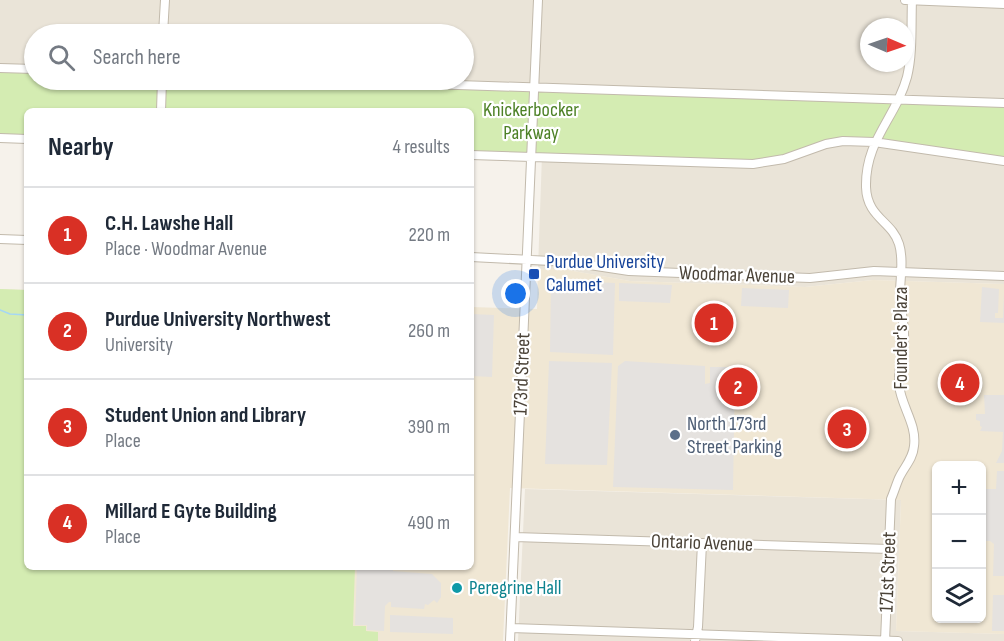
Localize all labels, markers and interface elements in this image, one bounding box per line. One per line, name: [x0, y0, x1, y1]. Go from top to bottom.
north arrow: [860, 18, 914, 72]
search box: [24, 24, 474, 90]
icon: search: [45, 41, 78, 74]
text: Search here: [93, 44, 180, 71]
park label: Knickerbocker Parkway: [483, 98, 579, 145]
text: Nearby: [48, 132, 114, 163]
text: 4 results: [393, 135, 450, 159]
text: C.H. Lawshe Hall: [105, 210, 233, 237]
text: 1: [64, 223, 71, 247]
text: 220 m: [409, 223, 450, 247]
text: Place · Woodmar Avenue: [105, 237, 267, 261]
place label: Purdue University Calumet: [546, 250, 664, 297]
street label: Woodmar Avenue: [679, 261, 795, 289]
marker: Purdue University Calumet: [527, 267, 541, 281]
your location: [501, 279, 530, 308]
street label: Founder's Plaza: [889, 286, 913, 390]
pin: 1: [694, 300, 734, 346]
text: Purdue University Northwest: [105, 306, 331, 333]
text: 2: [63, 319, 72, 343]
text: 260 m: [408, 319, 450, 343]
street label: 173rd Street: [509, 332, 535, 416]
text: University: [105, 333, 173, 357]
pin: 4: [940, 360, 980, 406]
pin: 2: [718, 364, 758, 410]
text: Student Union and Library: [105, 402, 306, 429]
pin: 3: [828, 406, 866, 452]
place label: North 173rd Street Parking: [687, 412, 782, 459]
text: 3: [63, 415, 72, 439]
text: 390 m: [408, 415, 450, 439]
marker: North 173rd Street Parking: [668, 428, 682, 442]
text: Place: [105, 429, 141, 453]
map controls: [932, 461, 986, 623]
button: +: [932, 461, 986, 515]
text: Millard E Gyte Building: [105, 498, 277, 525]
text: 4: [63, 511, 72, 535]
text: 490 m: [408, 511, 450, 535]
button: −: [932, 515, 986, 569]
text: Place: [105, 525, 141, 549]
street label: Ontario Avenue: [651, 529, 753, 557]
street label: 171st Street: [875, 531, 901, 613]
button: layers: [932, 569, 986, 623]
place label: Peregrine Hall: [469, 576, 561, 600]
marker: Peregrine Hall: [450, 581, 464, 595]

